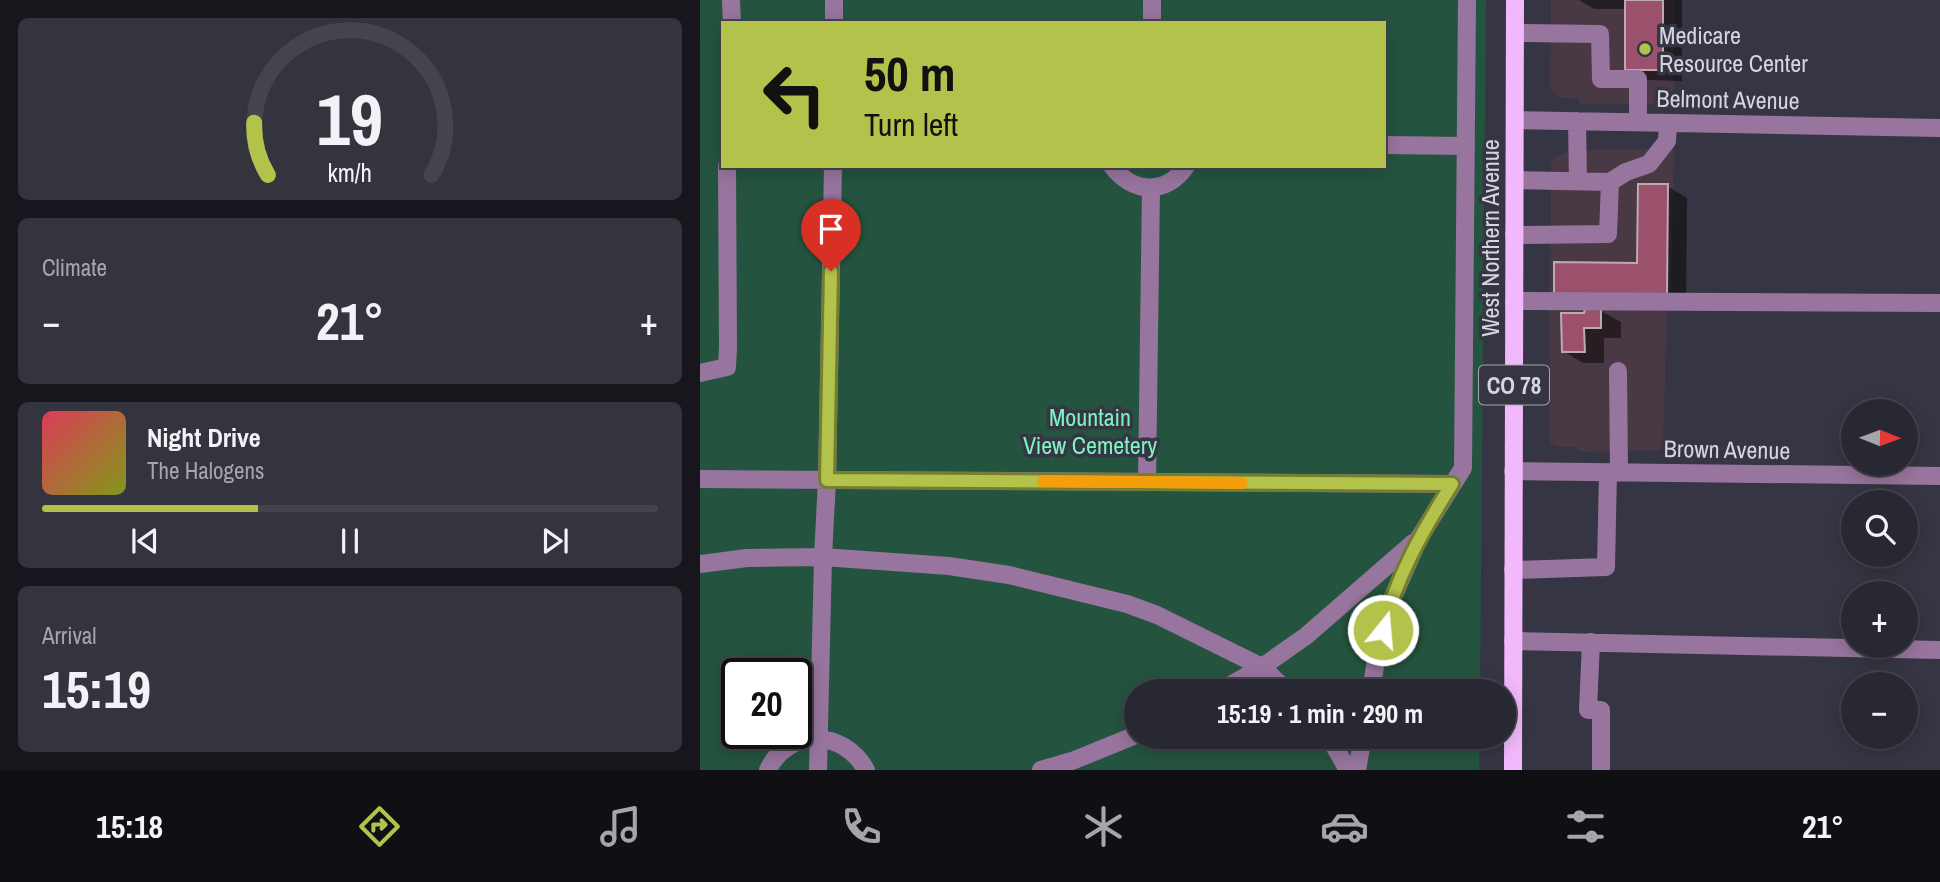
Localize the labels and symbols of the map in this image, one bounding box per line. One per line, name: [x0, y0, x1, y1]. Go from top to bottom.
place label: Medicare Resource Center: [1659, 19, 1808, 79]
marker: Medicare Resource Center: [1637, 41, 1653, 57]
street label: Belmont Avenue: [1656, 82, 1800, 116]
street label: West Northern Avenue: [1474, 139, 1506, 337]
pin: [801, 199, 861, 271]
road number: CO 78: [1479, 366, 1549, 404]
north arrow: [1841, 399, 1918, 476]
park label: Mountain View Cemetery: [1023, 401, 1157, 461]
street label: Brown Avenue: [1663, 432, 1791, 466]
position arrow: [1346, 593, 1420, 667]
speed limit sign: 20: [721, 658, 812, 749]

